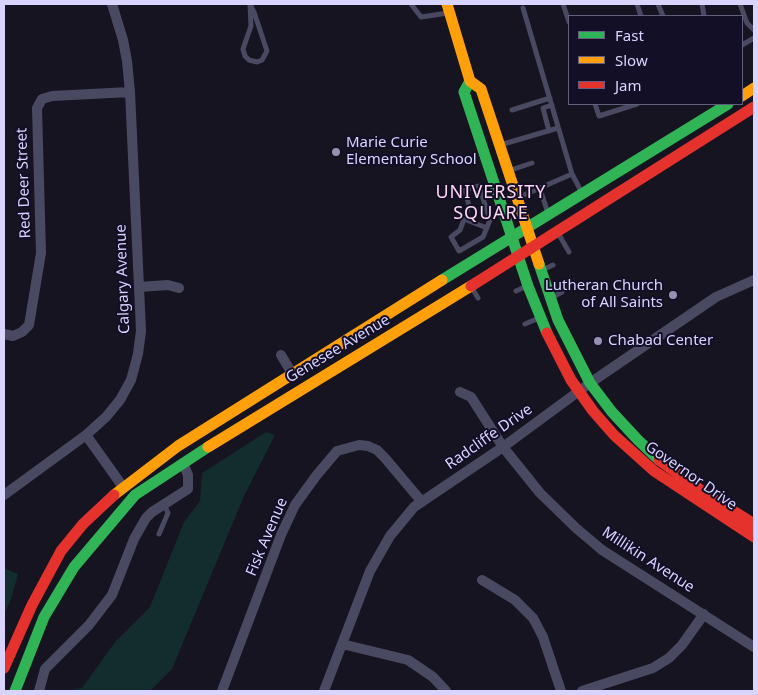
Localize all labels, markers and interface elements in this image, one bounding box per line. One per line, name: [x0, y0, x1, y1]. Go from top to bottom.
legend: [568, 15, 743, 105]
text: Fast: [615, 25, 644, 45]
text: Slow: [615, 50, 648, 70]
text: Jam: [615, 75, 642, 95]
street label: Red Deer Street: [13, 127, 35, 239]
place label: Marie Curie Elementary School: [346, 134, 477, 169]
marker: Marie Curie Elementary School: [330, 146, 342, 158]
district label: UNIVERSITY SQUARE: [434, 182, 548, 224]
street label: Calgary Avenue: [112, 224, 134, 334]
place label: Lutheran Church of All Saints: [545, 277, 663, 312]
marker: Lutheran Church of All Saints: [667, 289, 679, 301]
street label: Genesee Avenue: [283, 311, 393, 387]
place label: Chabad Center: [608, 332, 713, 350]
marker: Chabad Center: [592, 335, 604, 347]
street label: Radcliffe Drive: [442, 400, 536, 474]
street label: Governor Drive: [642, 438, 740, 514]
street label: Fisk Avenue: [242, 495, 292, 579]
street label: Millikin Avenue: [598, 523, 698, 597]

